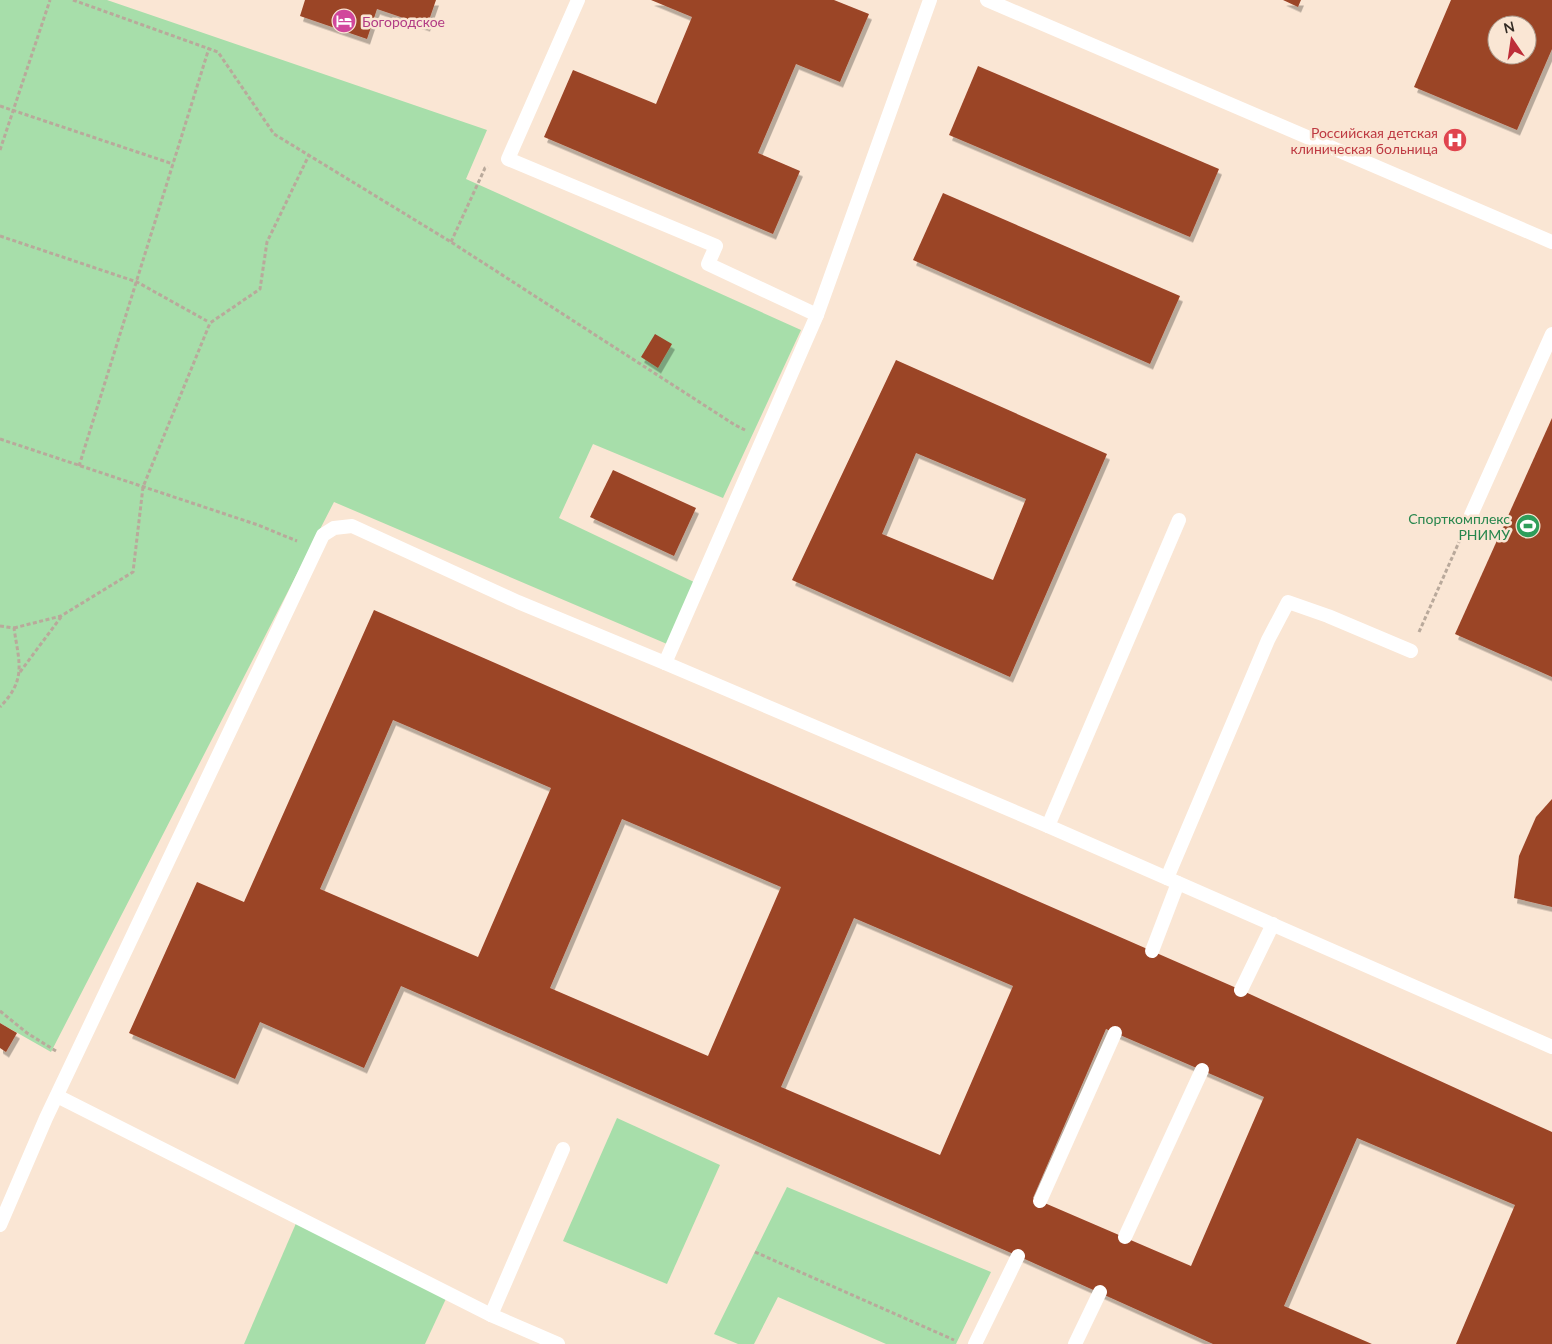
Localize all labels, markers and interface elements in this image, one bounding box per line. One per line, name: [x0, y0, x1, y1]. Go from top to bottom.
hotel icon: Богородское: [331, 8, 357, 34]
place label: Богородское: [362, 13, 445, 30]
north arrow: [1487, 15, 1537, 65]
text: N: [1502, 17, 1516, 36]
place label: Российская детская клиническая больница: [1290, 124, 1438, 157]
hospital icon: Российская детская клиническая больница: [1442, 127, 1468, 153]
place label: Спорткомплекс РНИМУ: [1408, 510, 1510, 543]
sports icon: Спорткомплекс РНИМУ: [1515, 513, 1541, 539]

